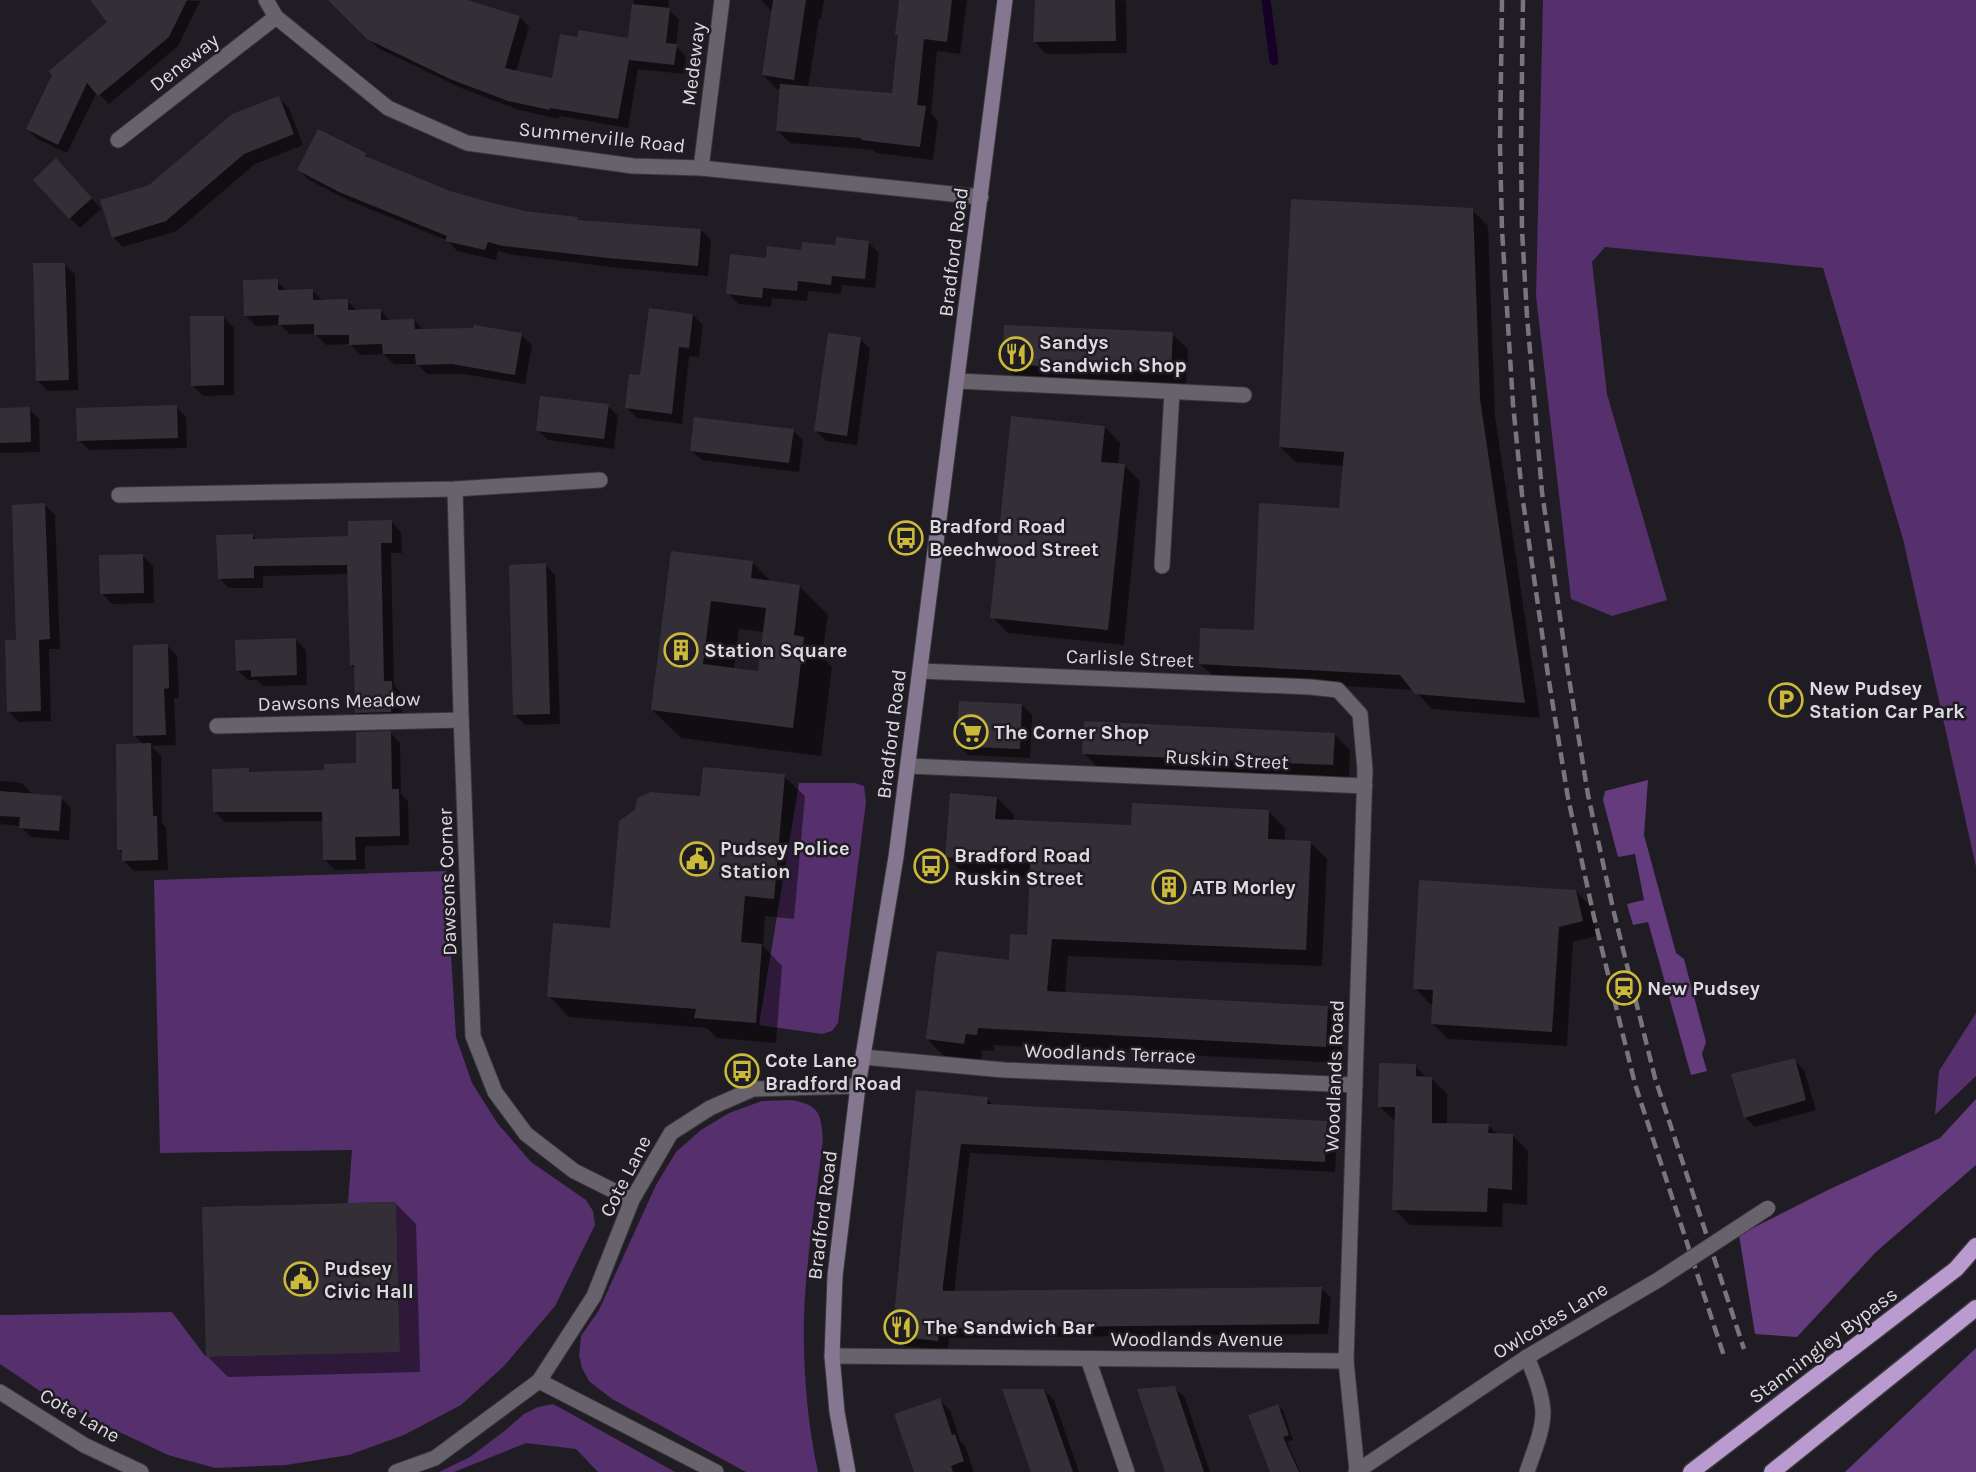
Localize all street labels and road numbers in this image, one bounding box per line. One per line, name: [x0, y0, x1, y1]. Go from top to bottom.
street label: Medeway: [677, 21, 710, 107]
street label: Deneway: [145, 29, 223, 96]
street label: Summerville Road: [518, 117, 686, 158]
street label: Bradford Road: [934, 186, 973, 318]
street label: Carlisle Street: [1066, 645, 1195, 672]
street label: Bradford Road: [872, 668, 911, 800]
street label: Dawsons Meadow: [257, 687, 421, 716]
street label: Ruskin Street: [1165, 745, 1290, 774]
street label: Dawsons Corner: [433, 807, 462, 956]
street label: Woodlands Road: [1320, 999, 1349, 1153]
street label: Woodlands Terrace: [1024, 1039, 1196, 1068]
street label: Cote Lane: [595, 1132, 656, 1221]
street label: Bradford Road: [803, 1149, 842, 1281]
street label: Owlcotes Lane: [1489, 1277, 1612, 1364]
street label: Stanningley Bypass: [1745, 1282, 1902, 1409]
street label: Woodlands Avenue: [1111, 1328, 1283, 1351]
street label: Cote Lane: [36, 1383, 124, 1448]

